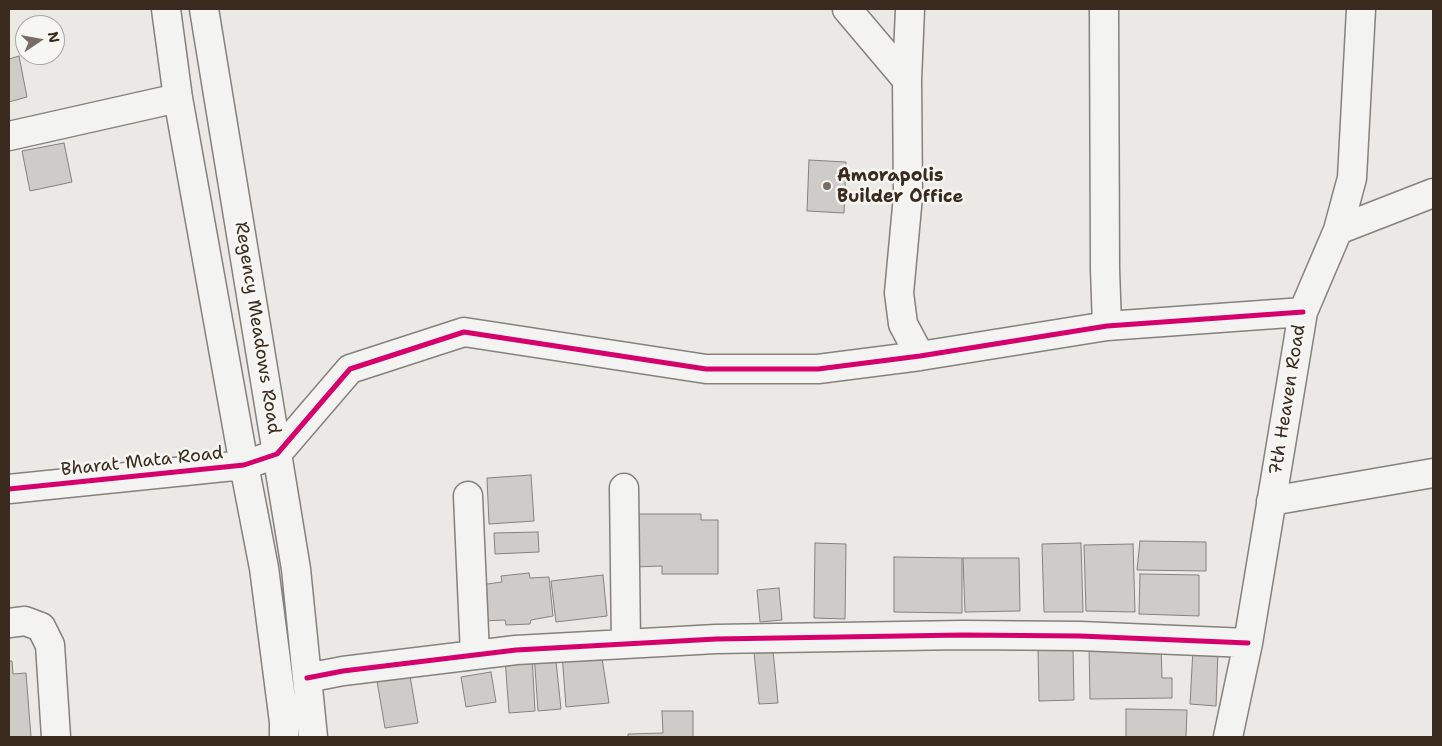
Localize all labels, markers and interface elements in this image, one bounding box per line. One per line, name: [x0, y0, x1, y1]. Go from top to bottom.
north arrow: [15, 15, 65, 65]
text: N: [44, 30, 64, 44]
place label: Amorapolis Builder Office: [837, 165, 963, 208]
marker: Amorapolis Builder Office: [821, 180, 833, 192]
street label: Regency Meadows Road: [230, 220, 284, 436]
street label: 7th Heaven Road: [1265, 323, 1311, 477]
street label: Bharat Mata Road: [60, 443, 224, 481]

